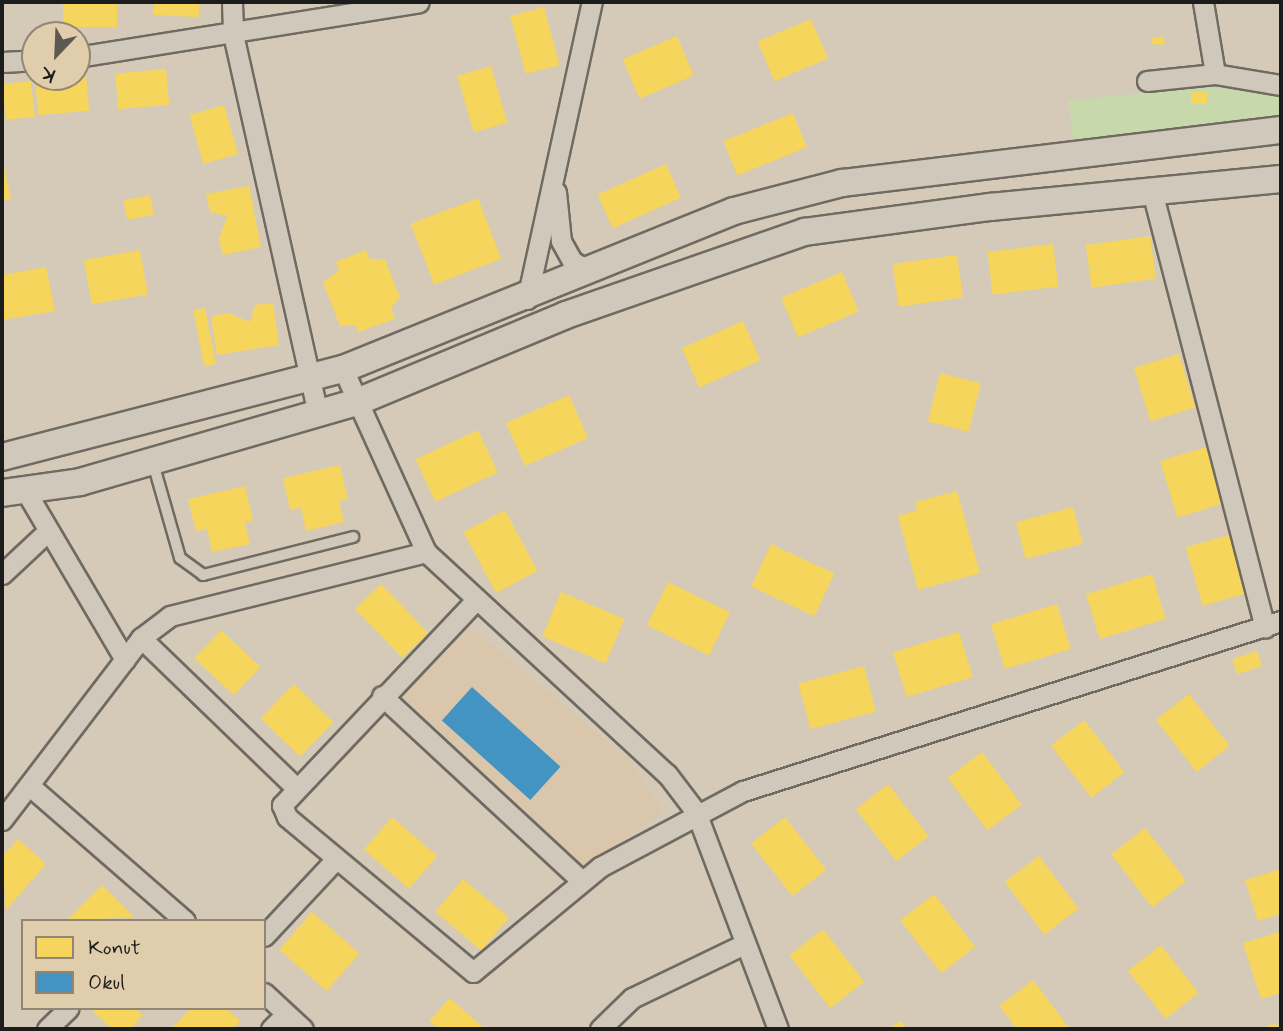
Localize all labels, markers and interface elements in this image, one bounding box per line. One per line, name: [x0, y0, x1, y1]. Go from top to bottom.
north arrow: [21, 21, 91, 91]
text: K: [37, 60, 59, 88]
legend: [21, 919, 266, 1010]
text: Konut: [88, 934, 141, 962]
text: Okul: [88, 969, 125, 997]

